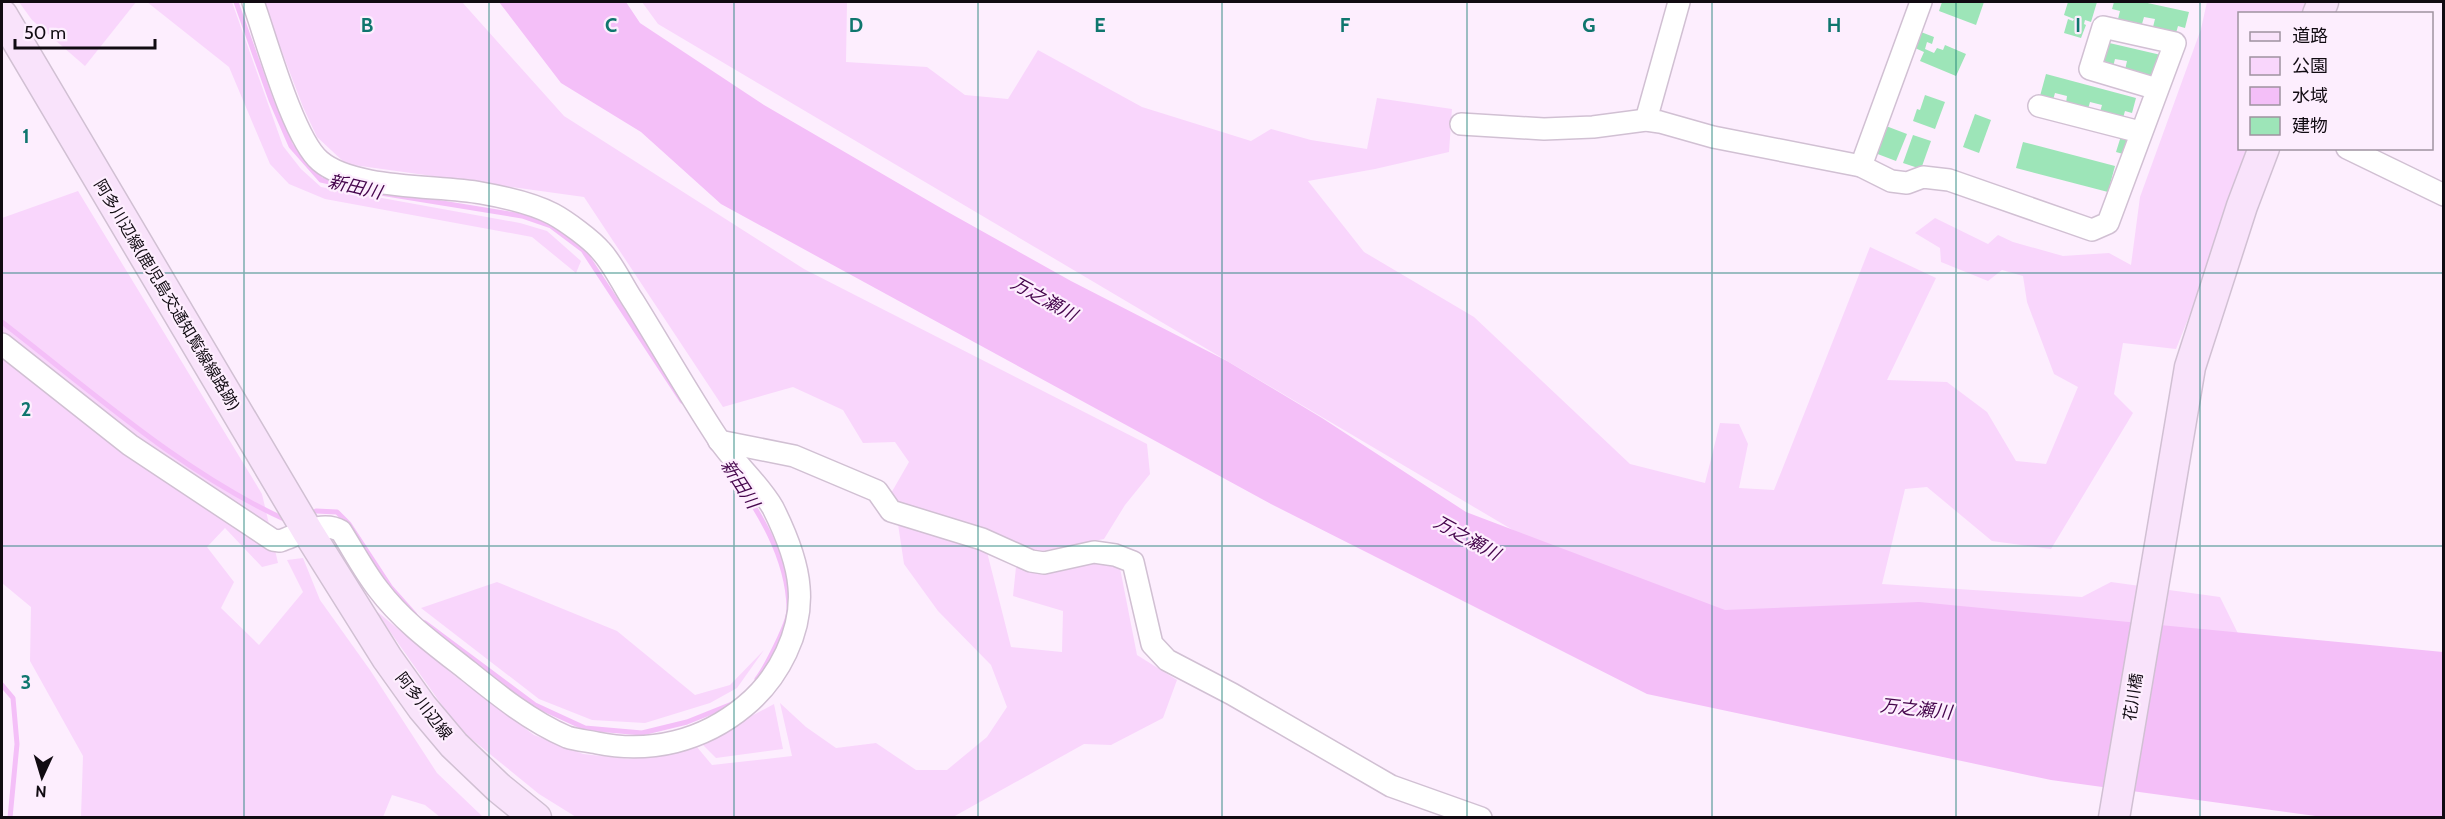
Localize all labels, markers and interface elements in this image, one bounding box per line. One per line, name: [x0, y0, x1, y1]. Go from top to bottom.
scale bar: [15, 12, 154, 50]
legend: [2238, 12, 2433, 150]
text: B: [361, 13, 373, 37]
text: C: [605, 13, 617, 37]
text: D: [849, 13, 863, 37]
text: E: [1094, 13, 1106, 37]
text: F: [1340, 13, 1351, 37]
text: G: [1582, 13, 1596, 37]
text: H: [1827, 13, 1841, 37]
text: I: [2075, 13, 2081, 37]
text: 50 m: [24, 22, 66, 44]
text: 道路: [2292, 25, 2328, 47]
text: 公園: [2292, 55, 2328, 77]
text: 水域: [2292, 85, 2328, 107]
text: 建物: [2292, 115, 2328, 137]
text: 1: [22, 124, 30, 148]
water label: 新田川: [326, 170, 386, 204]
street label: 阿多川辺線(鹿児島交通知覧線線路跡): [90, 176, 244, 414]
water label: 万之瀬川: [1007, 272, 1083, 327]
text: 2: [21, 397, 31, 421]
water label: 新田川: [716, 455, 765, 514]
water label: 万之瀬川: [1430, 511, 1506, 566]
street label: 阿多川辺線: [392, 669, 456, 743]
text: 3: [21, 670, 31, 694]
street label: 花川橋: [2120, 672, 2146, 722]
water label: 万之瀬川: [1879, 694, 1955, 724]
north arrow: [12, 747, 72, 807]
text: N: [35, 782, 47, 801]

